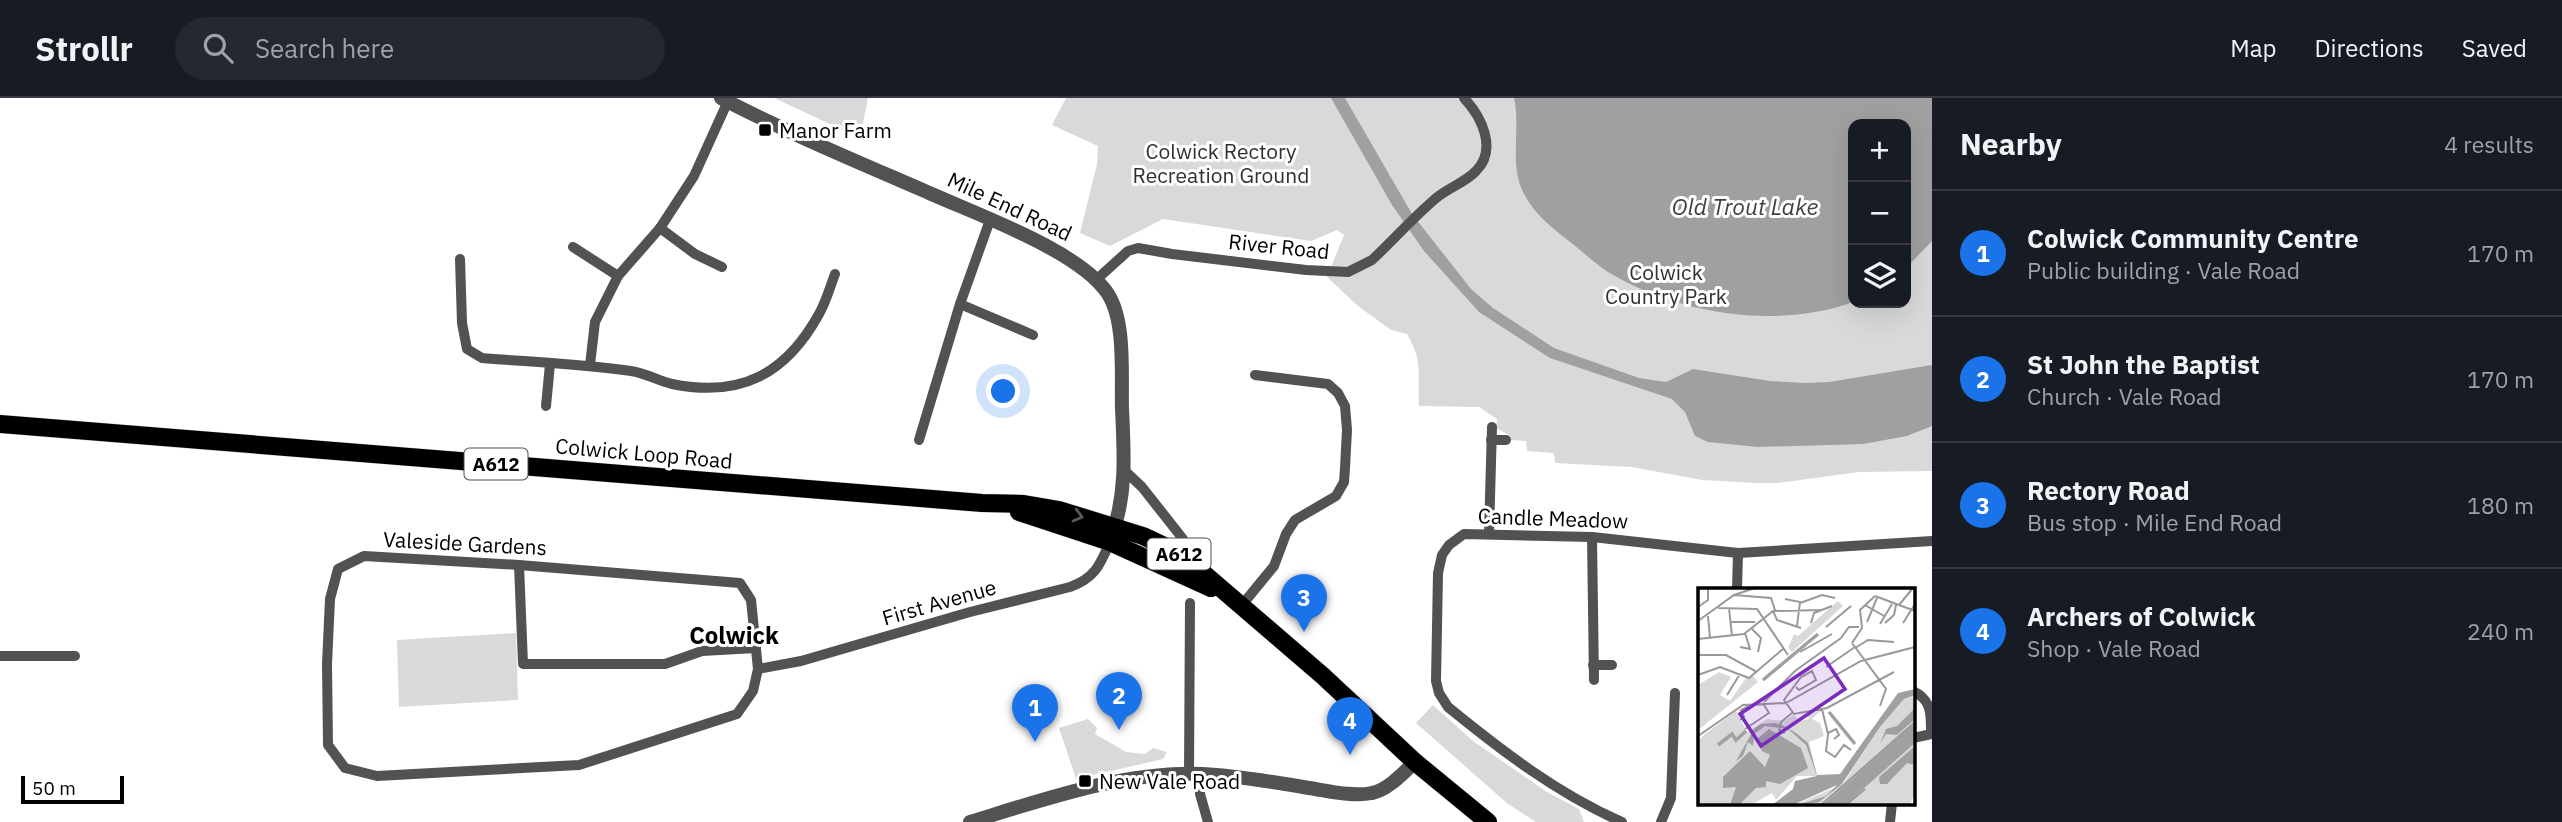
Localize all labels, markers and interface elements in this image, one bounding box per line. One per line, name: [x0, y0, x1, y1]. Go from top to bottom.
search box: [175, 17, 665, 80]
text: Strollr: [35, 27, 133, 70]
icon: search: [199, 29, 237, 67]
text: Search here: [255, 31, 394, 65]
text: Map: [2230, 32, 2276, 64]
text: Directions: [2314, 32, 2424, 64]
text: Saved: [2462, 32, 2527, 64]
place label: Manor Farm: [779, 116, 892, 144]
map controls: [1848, 119, 1911, 308]
button: +: [1848, 119, 1911, 182]
marker: Manor Farm: [757, 122, 773, 138]
text: Nearby: [1960, 124, 2062, 163]
text: 4 results: [2444, 129, 2534, 159]
park label: Colwick Rectory Recreation Ground: [1133, 137, 1309, 189]
street label: Mile End Road: [943, 165, 1077, 247]
button: −: [1848, 182, 1911, 245]
water label: Old Trout Lake: [1672, 191, 1818, 221]
text: Colwick Community Centre: [2027, 221, 2359, 255]
street label: River Road: [1227, 227, 1331, 265]
text: 1: [1976, 238, 1990, 268]
text: 170 m: [2467, 238, 2534, 268]
button: layers: [1848, 245, 1911, 308]
text: Public building · Vale Road: [2027, 255, 2300, 285]
park label: Colwick Country Park: [1605, 258, 1727, 310]
text: St John the Baptist: [2027, 347, 2260, 381]
text: 2: [1976, 364, 1990, 394]
text: 170 m: [2467, 364, 2534, 394]
your location: [986, 374, 1020, 408]
text: Church · Vale Road: [2027, 381, 2222, 411]
street label: Colwick Loop Road: [554, 431, 734, 475]
road number: A612: [464, 448, 528, 480]
text: Rectory Road: [2027, 473, 2190, 507]
text: 3: [1976, 490, 1990, 520]
text: 180 m: [2467, 490, 2534, 520]
street label: Candle Meadow: [1477, 501, 1629, 535]
one-way arrow: [1072, 507, 1084, 522]
text: Bus stop · Mile End Road: [2027, 507, 2282, 537]
street label: Valeside Gardens: [382, 525, 548, 561]
road number: A612: [1148, 538, 1210, 569]
street label: First Avenue: [879, 572, 999, 632]
pin: 3: [1281, 574, 1327, 632]
inset map: [1698, 588, 1914, 804]
text: Archers of Colwick: [2027, 599, 2256, 633]
text: 4: [1976, 616, 1990, 646]
text: 240 m: [2467, 616, 2534, 646]
district label: Colwick: [689, 619, 779, 651]
text: Shop · Vale Road: [2027, 633, 2201, 663]
pin: 2: [1096, 672, 1142, 730]
pin: 1: [1012, 684, 1058, 742]
pin: 4: [1327, 697, 1373, 755]
place label: New Vale Road: [1099, 767, 1240, 795]
scale bar: [21, 773, 124, 805]
marker: New Vale Road: [1077, 773, 1093, 789]
text: 50 m: [32, 776, 76, 800]

